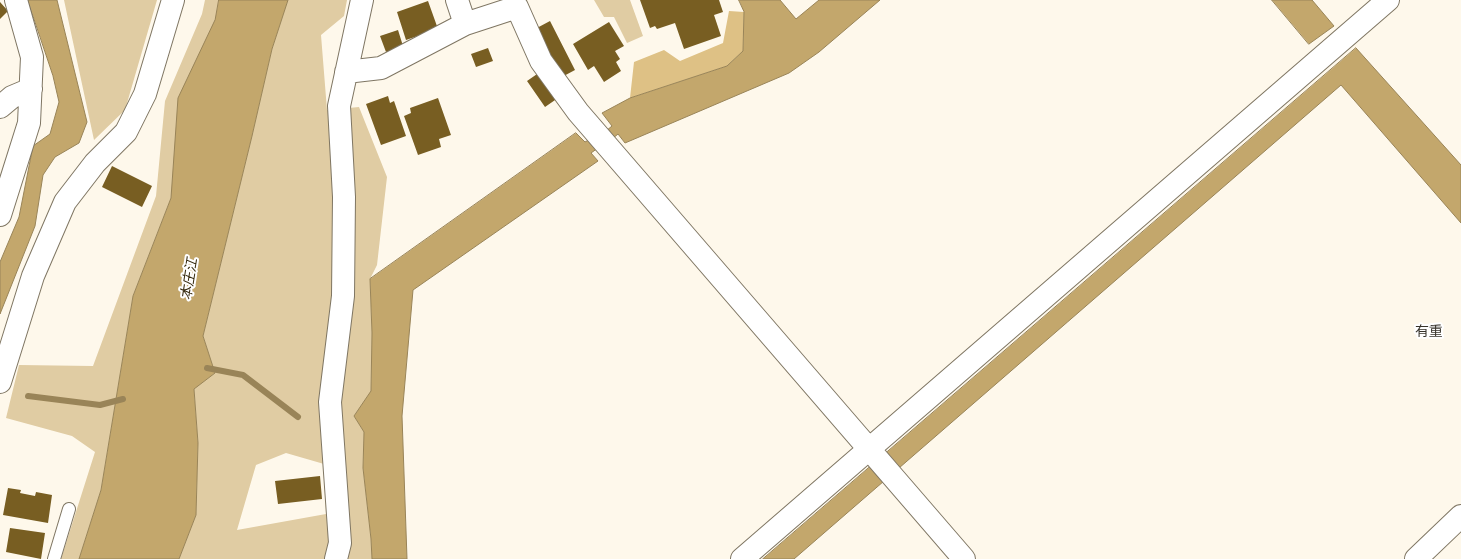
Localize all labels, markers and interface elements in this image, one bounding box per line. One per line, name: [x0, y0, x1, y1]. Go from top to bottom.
water label: 本庄江: [177, 257, 201, 301]
district label: 有重: [1415, 323, 1443, 339]

